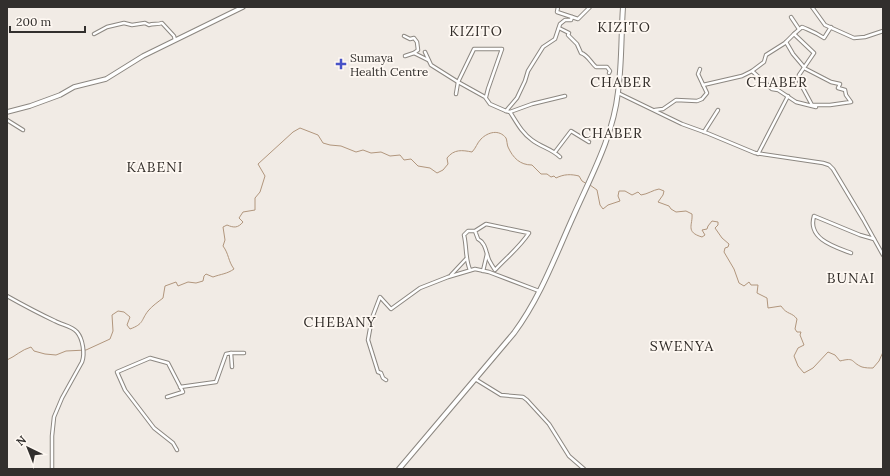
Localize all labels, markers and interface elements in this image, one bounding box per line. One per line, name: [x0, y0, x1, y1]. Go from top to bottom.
scale bar: [10, 8, 85, 34]
text: 200 m: [16, 14, 52, 29]
district label: KIZITO: [597, 18, 651, 36]
district label: KIZITO: [449, 22, 503, 40]
place label: Sumaya Health Centre: [350, 50, 429, 79]
marker: Sumaya Health Centre: [335, 58, 347, 70]
district label: CHABER: [590, 73, 652, 91]
district label: CHABER: [746, 73, 808, 91]
district label: CHABER: [581, 124, 643, 142]
district label: KABENI: [127, 158, 183, 176]
district label: BUNAI: [827, 269, 875, 287]
district label: CHEBANY: [303, 313, 377, 331]
district label: SWENYA: [650, 337, 714, 355]
north arrow: [8, 428, 48, 468]
text: N: [13, 432, 29, 449]

